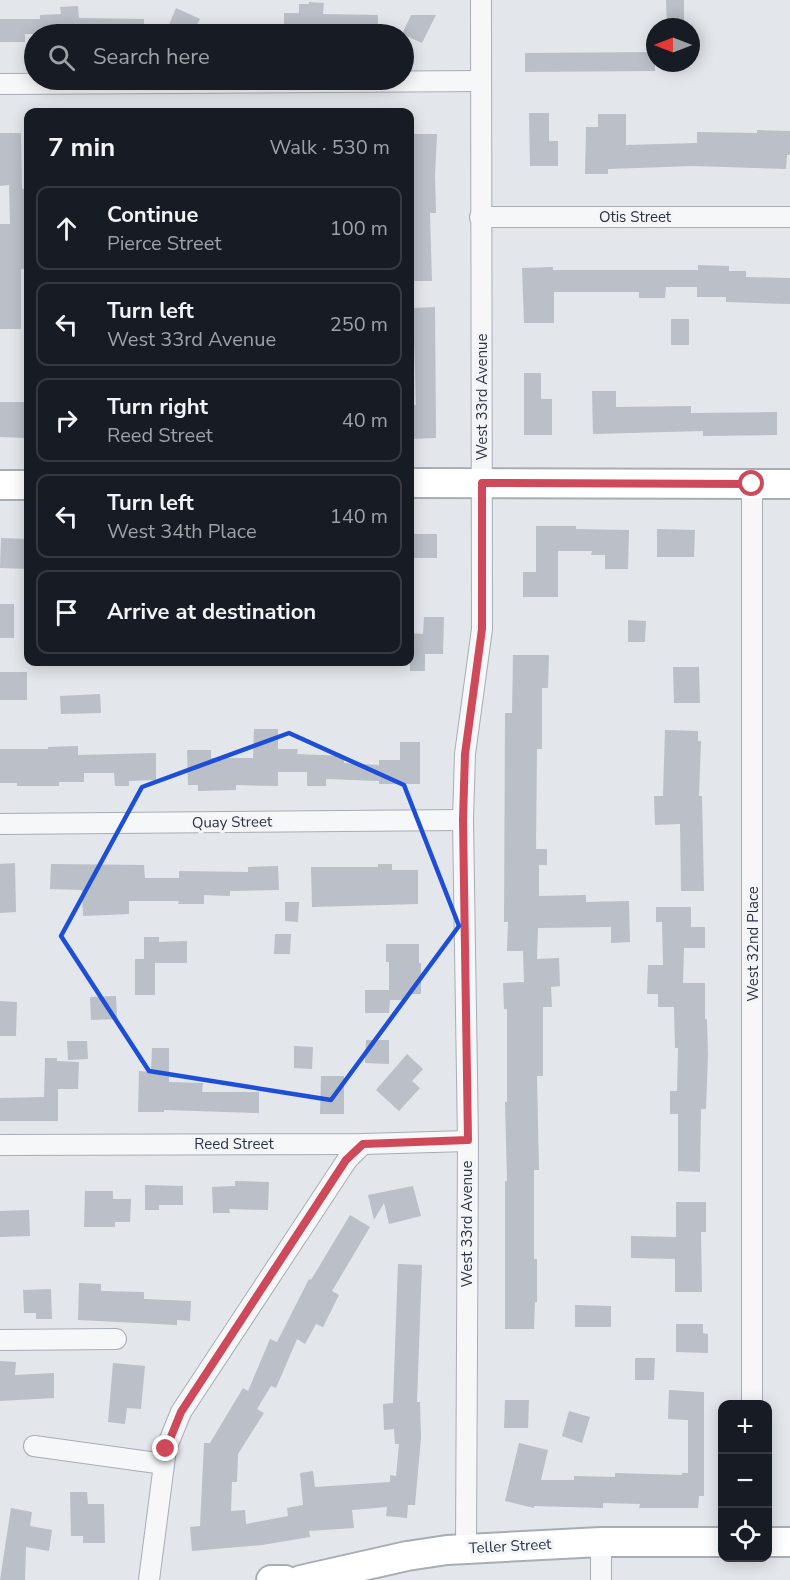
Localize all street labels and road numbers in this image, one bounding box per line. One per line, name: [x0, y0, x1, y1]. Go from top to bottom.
street label: Otis Street: [599, 207, 672, 227]
street label: West 33rd Avenue: [472, 334, 492, 460]
street label: Quay Street: [192, 811, 273, 833]
street label: West 32nd Place: [743, 886, 763, 1002]
street label: Reed Street: [194, 1134, 274, 1154]
street label: West 33rd Avenue: [457, 1161, 477, 1287]
street label: Teller Street: [468, 1534, 553, 1558]

